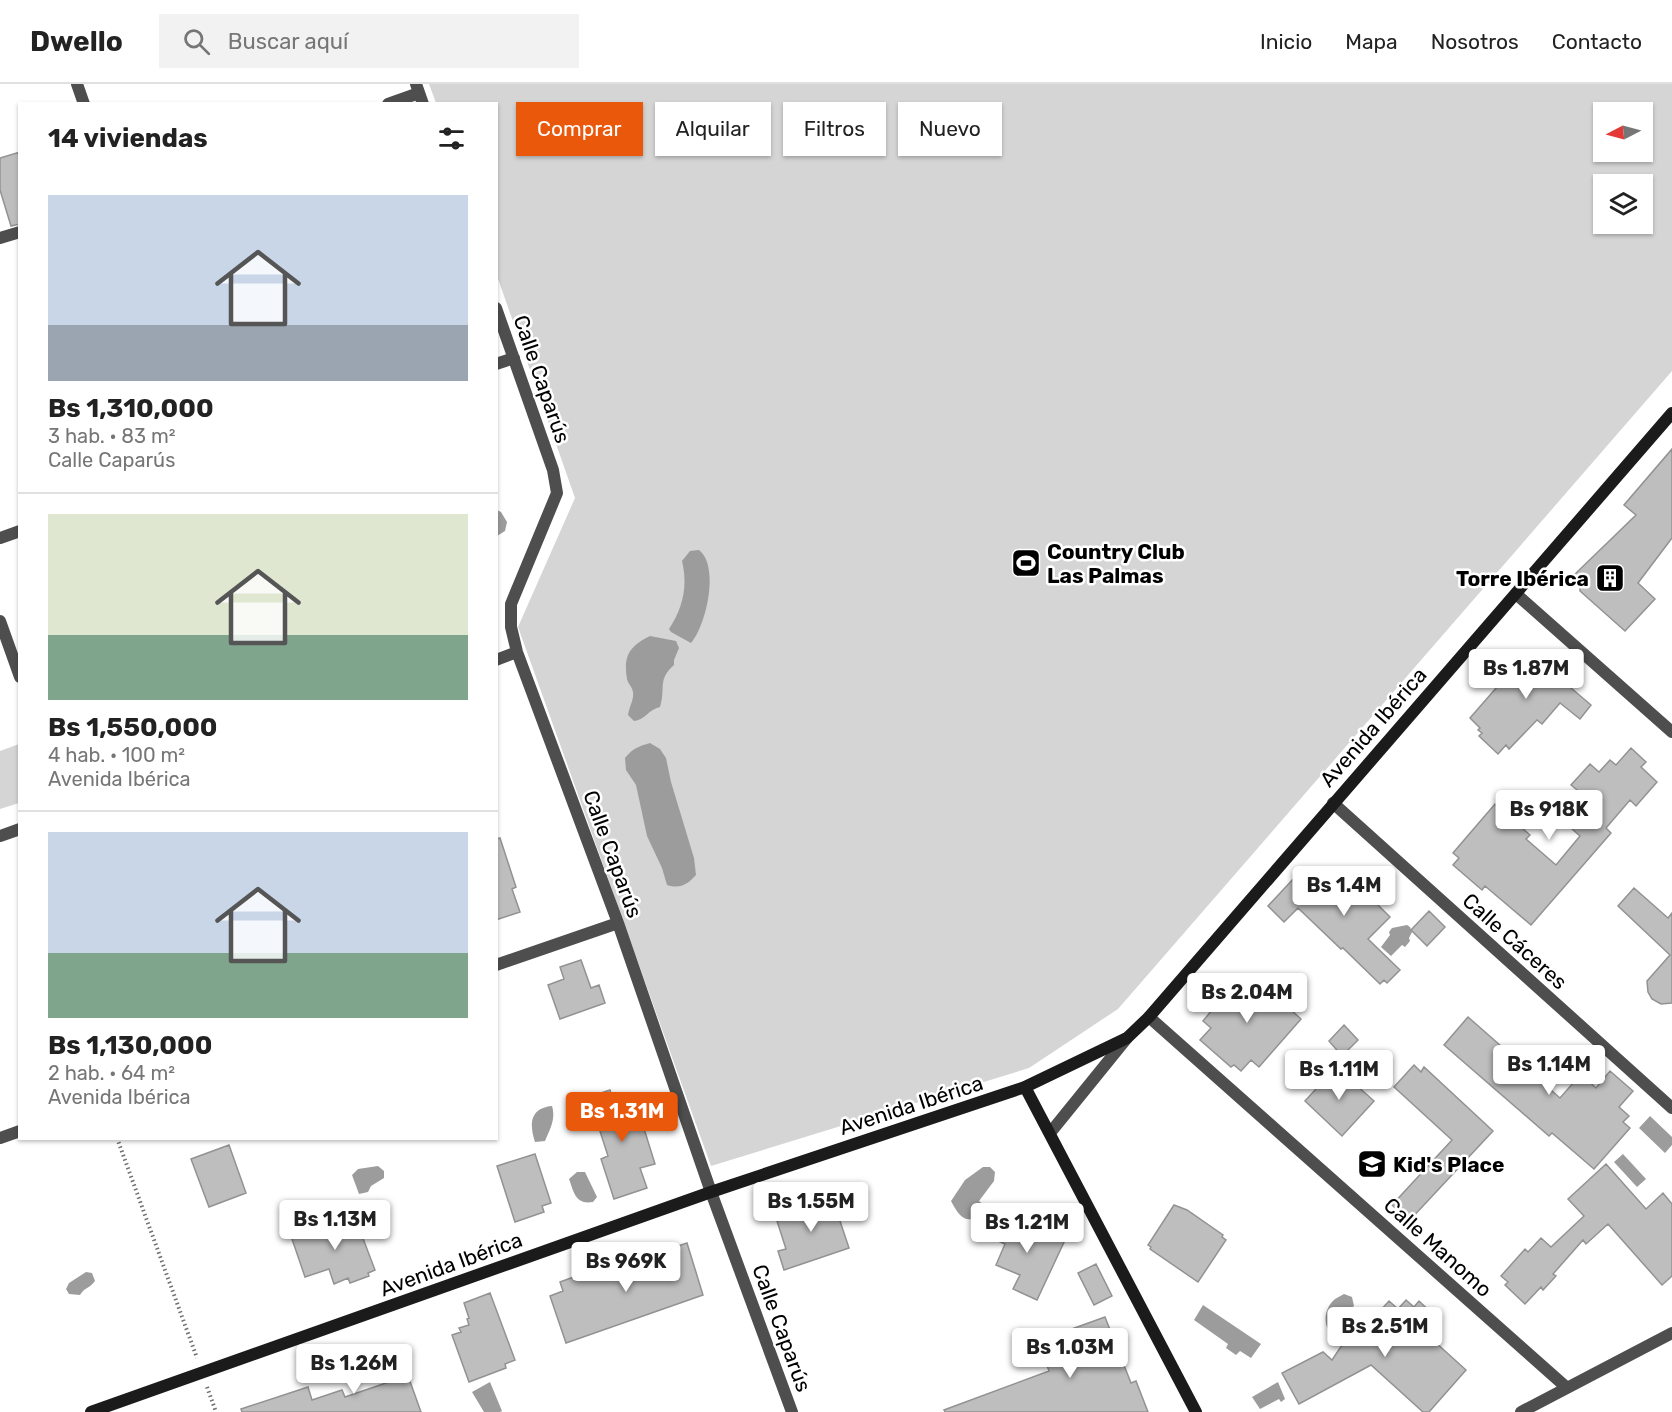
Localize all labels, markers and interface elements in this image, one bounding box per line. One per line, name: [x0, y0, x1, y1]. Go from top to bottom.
search box: [159, 14, 579, 68]
text: Dwello: [30, 25, 123, 58]
icon: search: [180, 25, 213, 58]
text: Buscar aquí: [228, 28, 348, 55]
text: Inicio: [1260, 29, 1312, 54]
text: Mapa: [1345, 29, 1398, 54]
text: Nosotros: [1431, 29, 1519, 54]
text: Contacto: [1552, 29, 1642, 54]
chip: Comprar: [516, 102, 643, 156]
chip: Alquilar: [655, 102, 771, 156]
chip: Filtros: [783, 102, 886, 156]
chip: Nuevo: [898, 102, 1002, 156]
north arrow: [1593, 102, 1653, 162]
map controls: [1593, 102, 1653, 234]
icon: filters: [435, 122, 468, 155]
text: 14 viviendas: [48, 123, 208, 154]
button: layers: [1593, 174, 1653, 234]
icon: home: [204, 234, 312, 342]
street label: Calle Caparús: [508, 312, 576, 446]
text: Bs 1,310,000: [48, 393, 214, 424]
text: 3 hab. · 83 m²: [48, 424, 176, 448]
text: Calle Caparús: [48, 448, 175, 472]
place label: Country Club Las Palmas: [1047, 539, 1185, 588]
sports icon: Country Club Las Palmas: [1010, 547, 1042, 579]
icon: home: [204, 553, 312, 661]
building icon: Torre Ibérica: [1594, 562, 1626, 594]
place label: Torre Ibérica: [1456, 566, 1589, 591]
pin: Bs 1.87M: [1464, 649, 1588, 700]
text: Bs 1.87M: [1483, 656, 1569, 680]
street label: Avenida Ibérica: [1314, 662, 1432, 792]
text: Bs 1,550,000: [48, 712, 218, 743]
text: 4 hab. · 100 m²: [48, 743, 185, 767]
text: Avenida Ibérica: [48, 767, 191, 791]
street label: Calle Caparús: [578, 787, 648, 921]
pin: Bs 918K: [1494, 790, 1604, 841]
text: Bs 918K: [1510, 797, 1588, 821]
pin: Bs 1.4M: [1289, 866, 1399, 917]
icon: home: [204, 871, 312, 979]
text: Bs 1.4M: [1306, 873, 1382, 897]
street label: Calle Cáceres: [1458, 888, 1572, 994]
pin: Bs 2.04M: [1185, 973, 1309, 1024]
text: Bs 2.04M: [1201, 980, 1293, 1004]
text: Bs 1,130,000: [48, 1030, 212, 1061]
pin: Bs 1.14M: [1487, 1045, 1611, 1096]
pin: Bs 1.11M: [1277, 1050, 1401, 1101]
text: Bs 1.14M: [1507, 1052, 1591, 1076]
text: Bs 1.11M: [1299, 1057, 1379, 1081]
text: 2 hab. · 64 m²: [48, 1061, 175, 1085]
street label: Avenida Ibérica: [836, 1070, 986, 1140]
text: Avenida Ibérica: [48, 1085, 191, 1109]
pin: Bs 1.31M: [560, 1092, 684, 1143]
text: Bs 1.31M: [580, 1099, 664, 1123]
school or university icon: Kid's Place: [1356, 1148, 1388, 1180]
place label: Kid's Place: [1393, 1152, 1504, 1177]
pin: Bs 1.55M: [749, 1182, 873, 1233]
text: Bs 1.55M: [767, 1189, 855, 1213]
street label: Calle Manomo: [1379, 1192, 1497, 1302]
pin: Bs 1.13M: [273, 1200, 397, 1251]
pin: Bs 1.21M: [965, 1203, 1089, 1254]
text: Bs 1.13M: [293, 1207, 377, 1231]
text: Bs 1.21M: [985, 1210, 1069, 1234]
street label: Avenida Ibérica: [376, 1227, 526, 1301]
pin: Bs 969K: [571, 1242, 681, 1293]
text: Bs 969K: [585, 1249, 667, 1273]
street label: Calle Caparús: [747, 1261, 817, 1395]
pin: Bs 2.51M: [1323, 1307, 1447, 1358]
text: Bs 2.51M: [1341, 1314, 1429, 1338]
pin: Bs 1.03M: [1008, 1328, 1132, 1379]
text: Bs 1.03M: [1026, 1335, 1114, 1359]
pin: Bs 1.26M: [292, 1344, 416, 1395]
text: Bs 1.26M: [310, 1351, 398, 1375]

